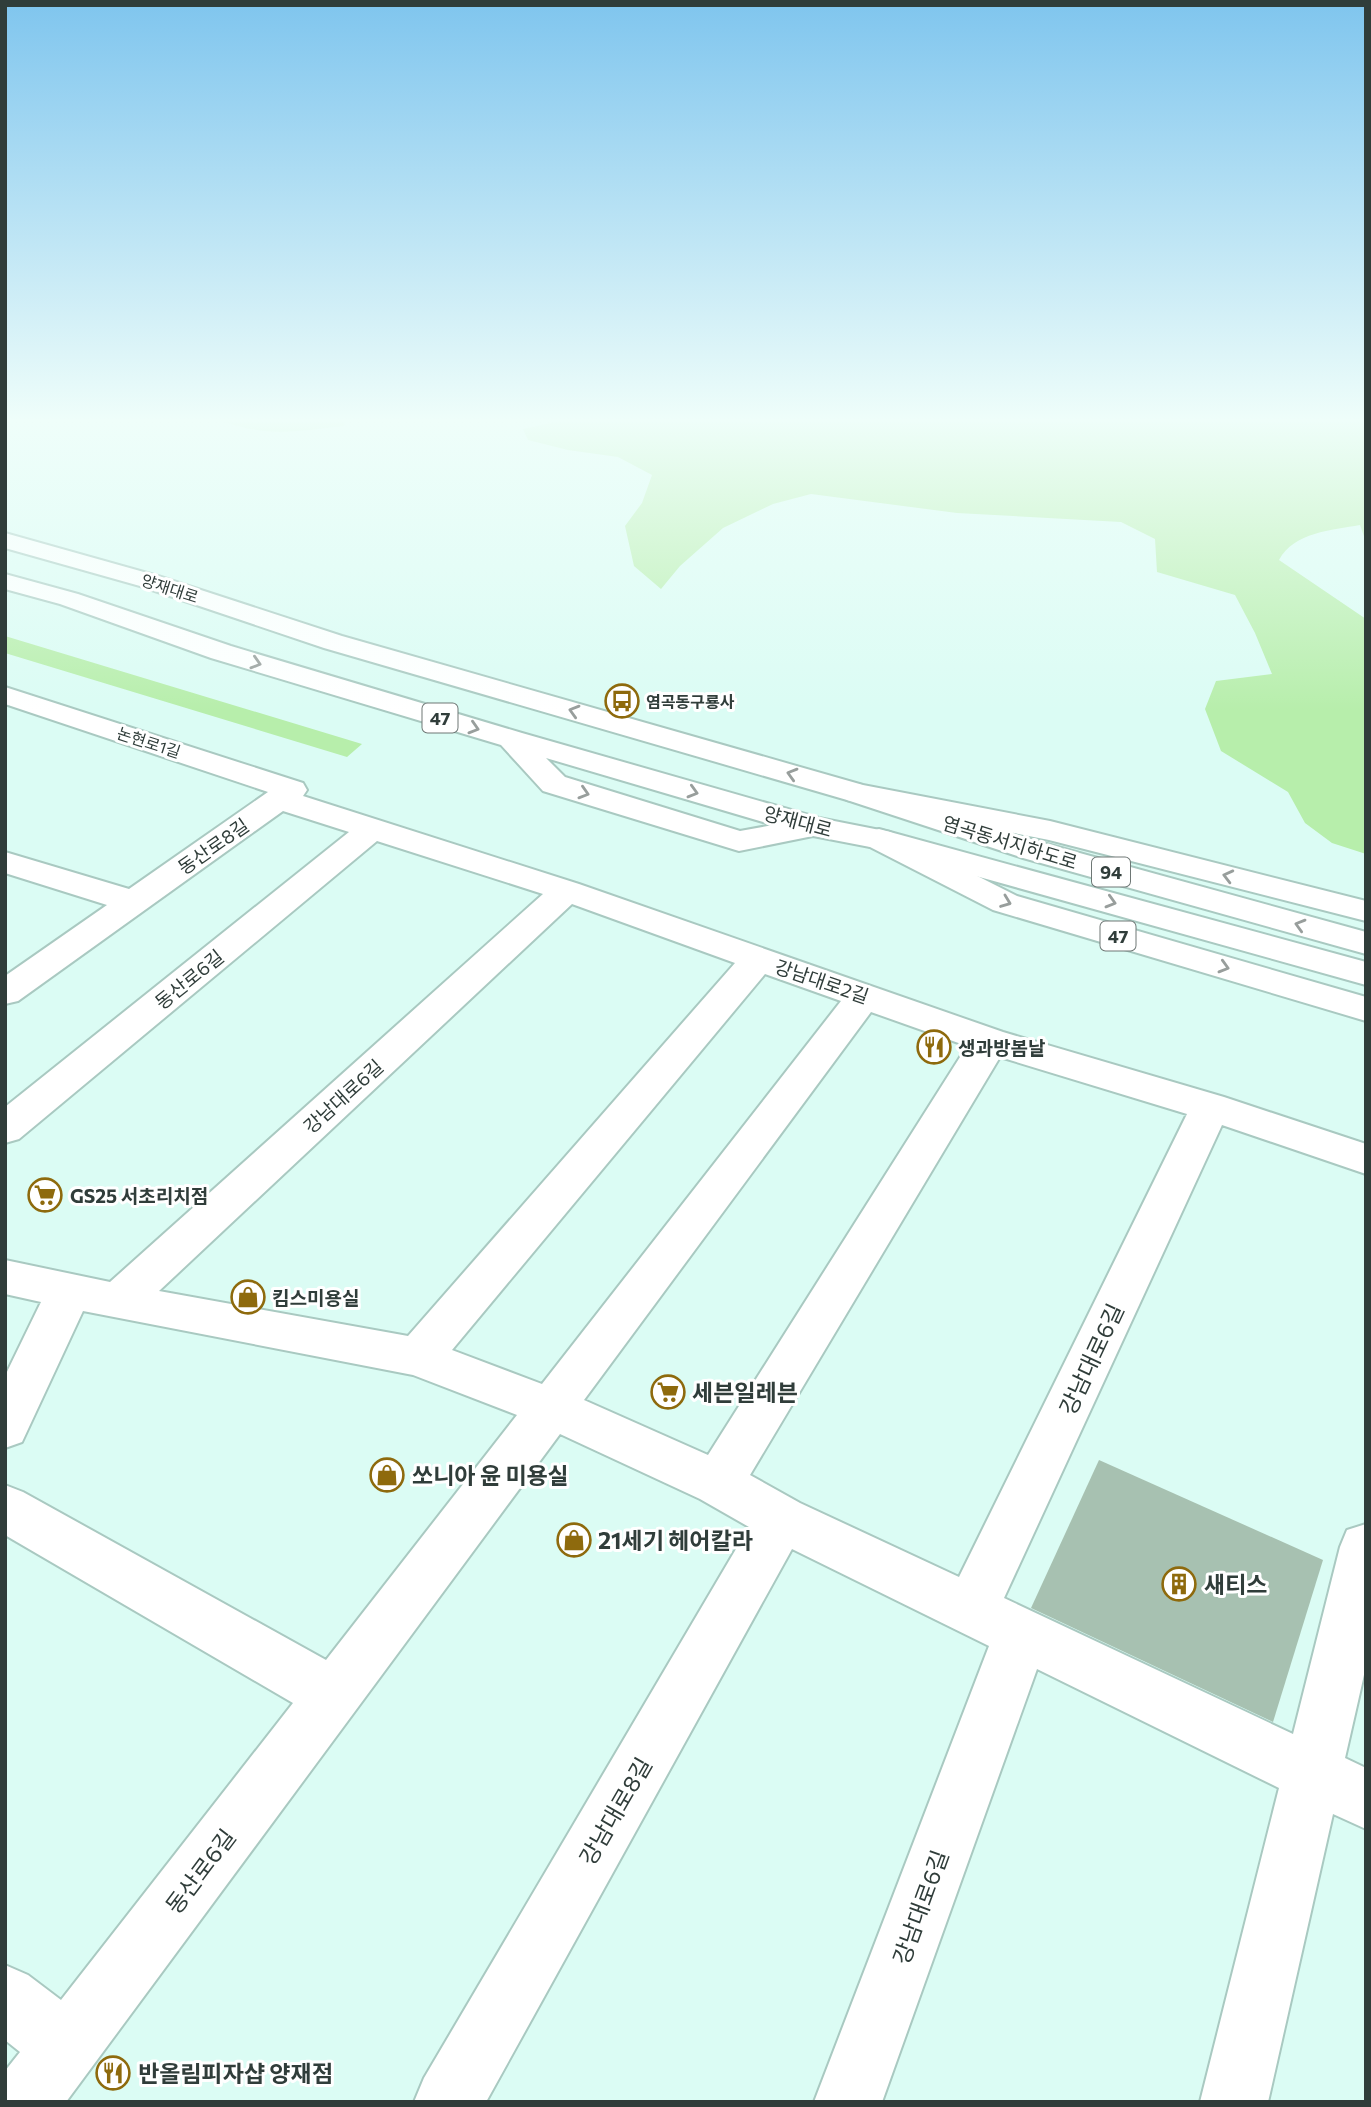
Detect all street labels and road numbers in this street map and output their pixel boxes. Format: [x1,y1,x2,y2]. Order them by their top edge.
street label: 양재대로 [139,570,201,606]
road number: 47 [422,704,458,732]
street label: 논현로1길 [115,723,183,761]
street label: 양재대로 [761,801,835,841]
street label: 염곡동서지하도로 [940,811,1080,873]
street label: 동산로8길 [173,813,253,879]
road number: 94 [1092,858,1130,886]
road number: 47 [1100,922,1136,951]
street label: 동산로6길 [150,944,228,1014]
street label: 강남대로2길 [772,954,872,1008]
street label: 강남대로6길 [299,1054,387,1138]
street label: 강남대로6길 [1053,1299,1129,1419]
street label: 강남대로8길 [573,1752,657,1870]
street label: 동산로6길 [159,1823,241,1919]
street label: 강남대로6길 [886,1846,954,1968]

